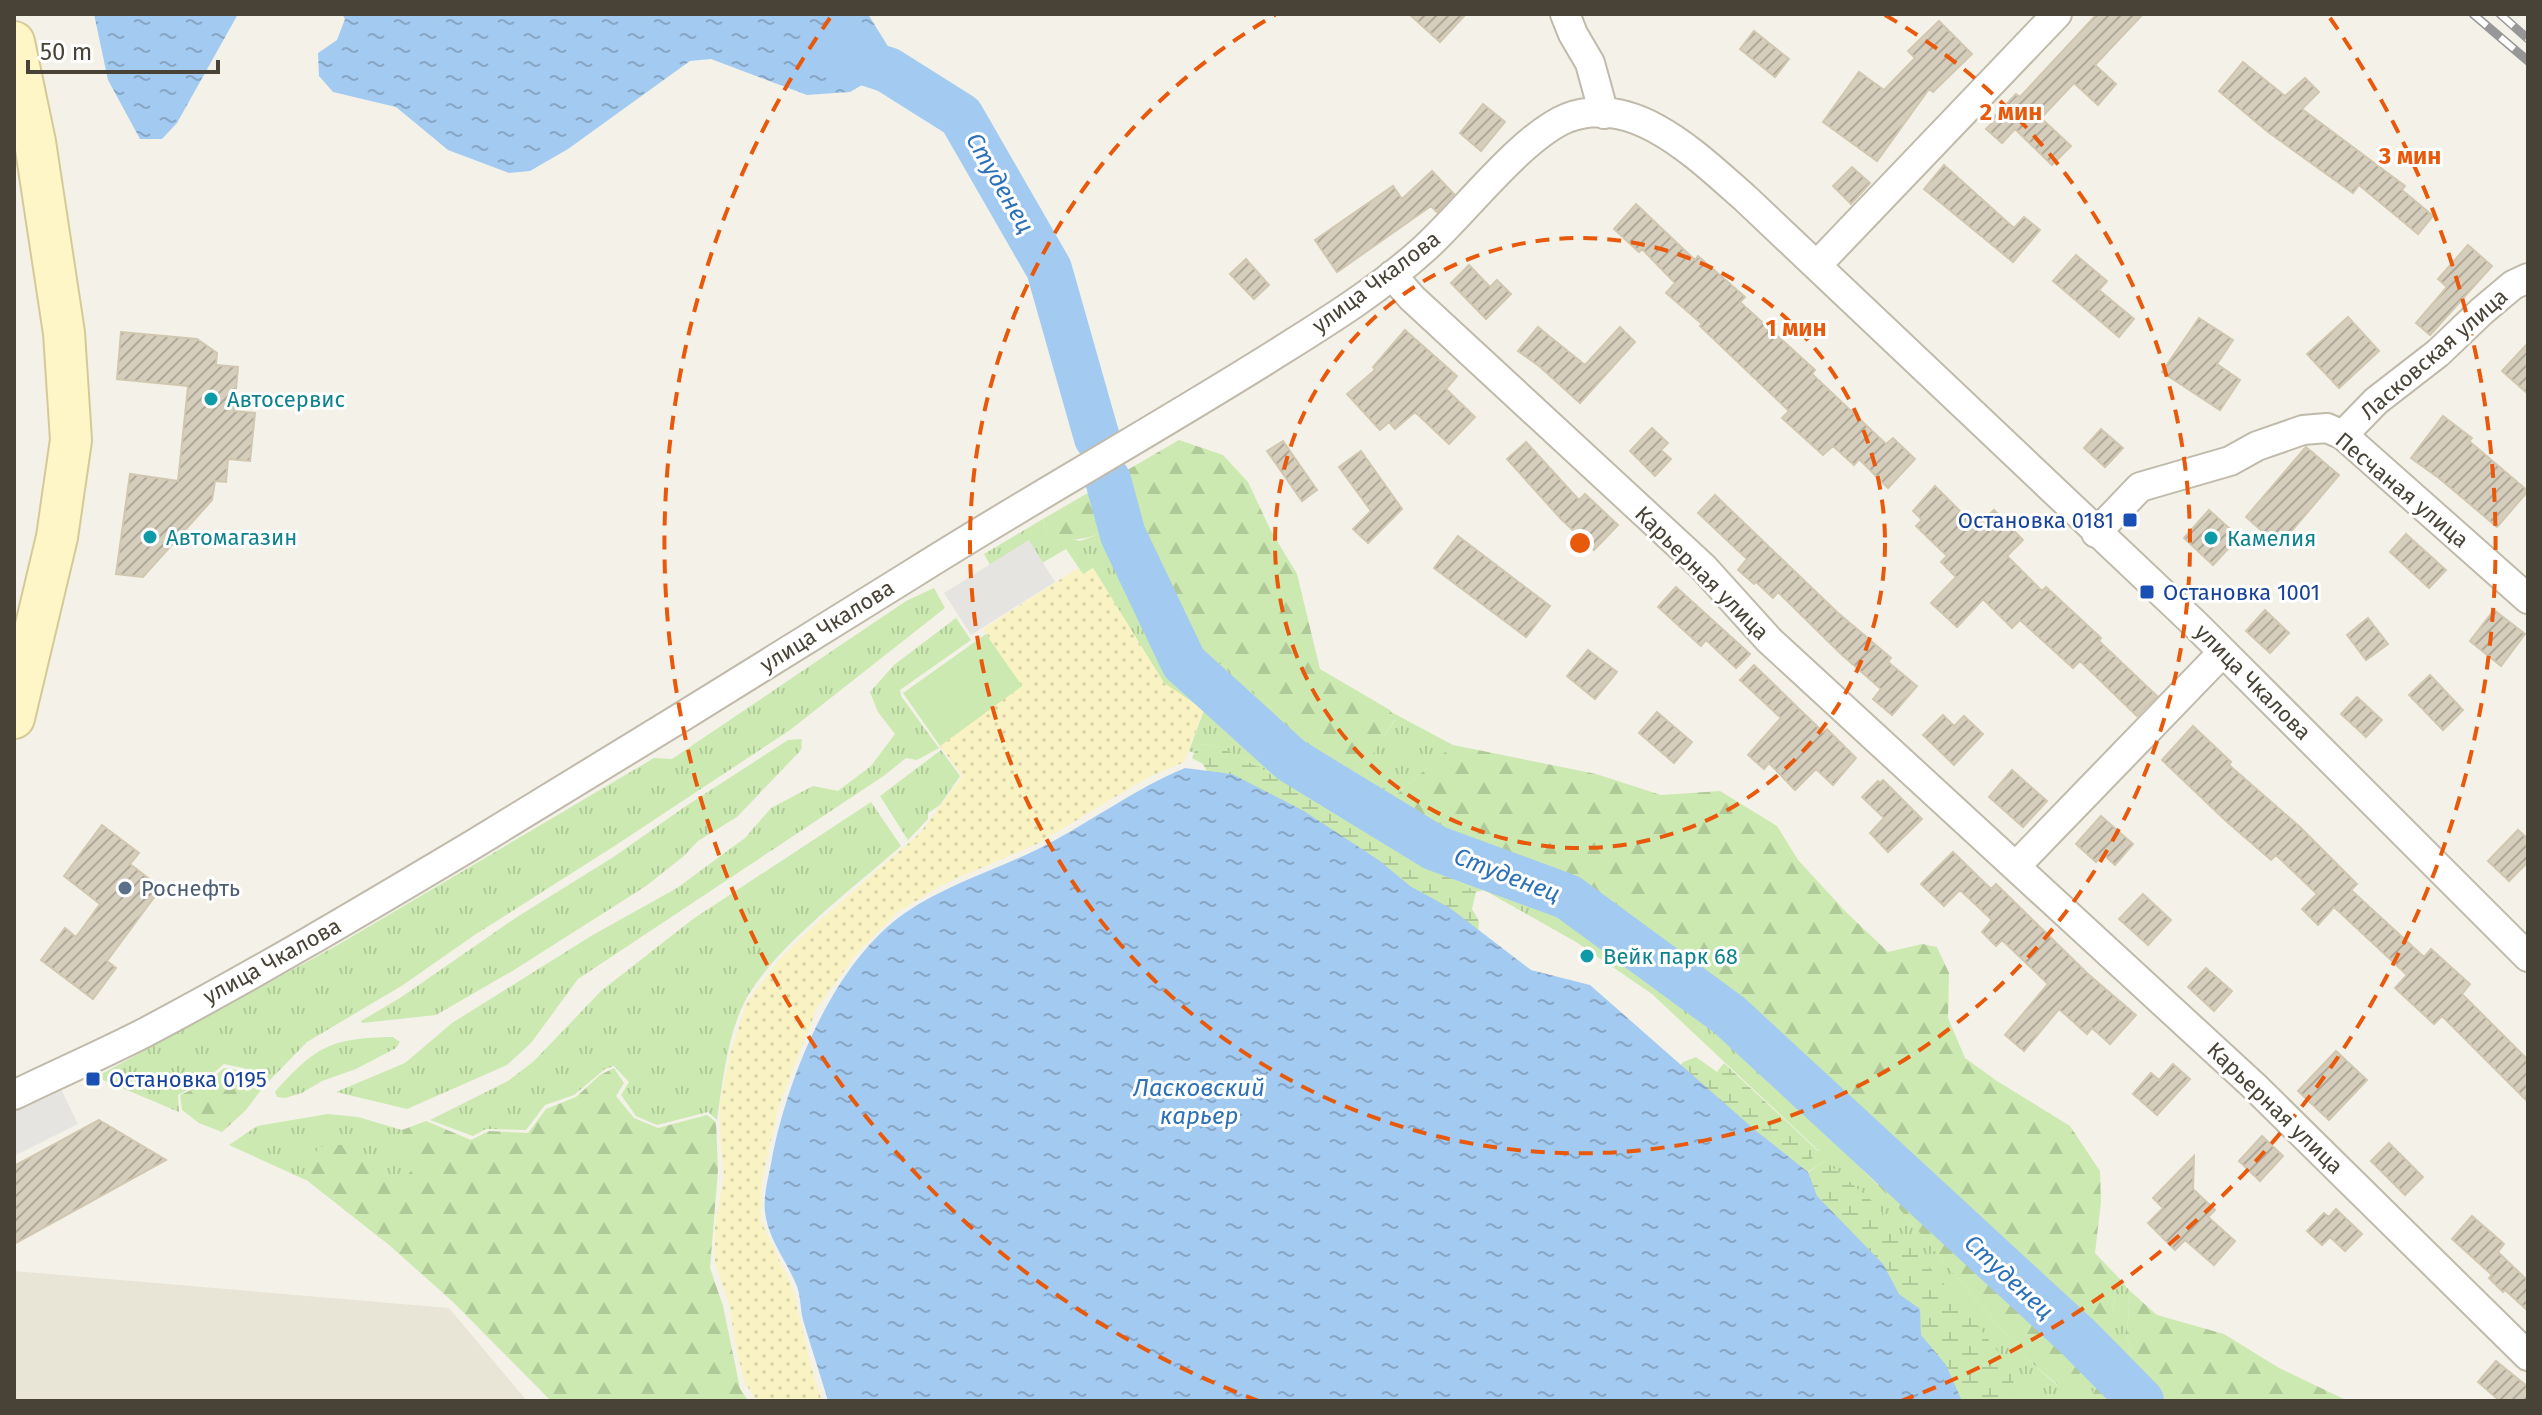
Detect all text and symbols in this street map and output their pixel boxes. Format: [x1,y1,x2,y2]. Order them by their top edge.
scale bar [28,24,218,74]
text: 50 m [40,38,92,66]
text: 2 мин [1980,98,2042,126]
water label: Студенец [960,128,1040,238]
text: 3 мин [2378,142,2441,170]
street label: улица Чкалова [1307,225,1445,339]
street label: Ласковская улица [2355,283,2513,425]
text: 1 мин [1765,314,1827,342]
place label: Автосервис [227,386,345,413]
marker: Автосервис [202,390,220,408]
street label: Песчаная улица [2330,426,2474,554]
street label: Карьерная улица [1629,500,1775,646]
place label: Остановка 0181 [1958,507,2114,534]
marker: Остановка 0181 [2121,511,2139,529]
place label: Автомагазин [166,524,297,551]
place label: Камелия [2227,525,2316,552]
marker: Автомагазин [141,528,159,546]
centre of rings [1566,529,1594,557]
marker: Камелия [2202,529,2220,547]
street label: улица Чкалова [755,574,899,678]
place label: Остановка 1001 [2163,579,2320,606]
marker: Остановка 1001 [2138,583,2156,601]
street label: улица Чкалова [2189,618,2317,746]
water label: Студенец [1450,842,1564,908]
place label: Роснефть [141,875,240,902]
marker: Роснефть [116,879,134,897]
street label: улица Чкалова [198,912,346,1010]
place label: Вейк парк 68 [1603,943,1738,970]
marker: Вейк парк 68 [1578,947,1596,965]
street label: Карьерная улица [2201,1036,2349,1180]
place label: Остановка 0195 [109,1066,267,1093]
marker: Остановка 0195 [84,1070,102,1088]
water label: Ласковский карьер [1132,1074,1265,1130]
water label: Студенец [1959,1229,2059,1325]

